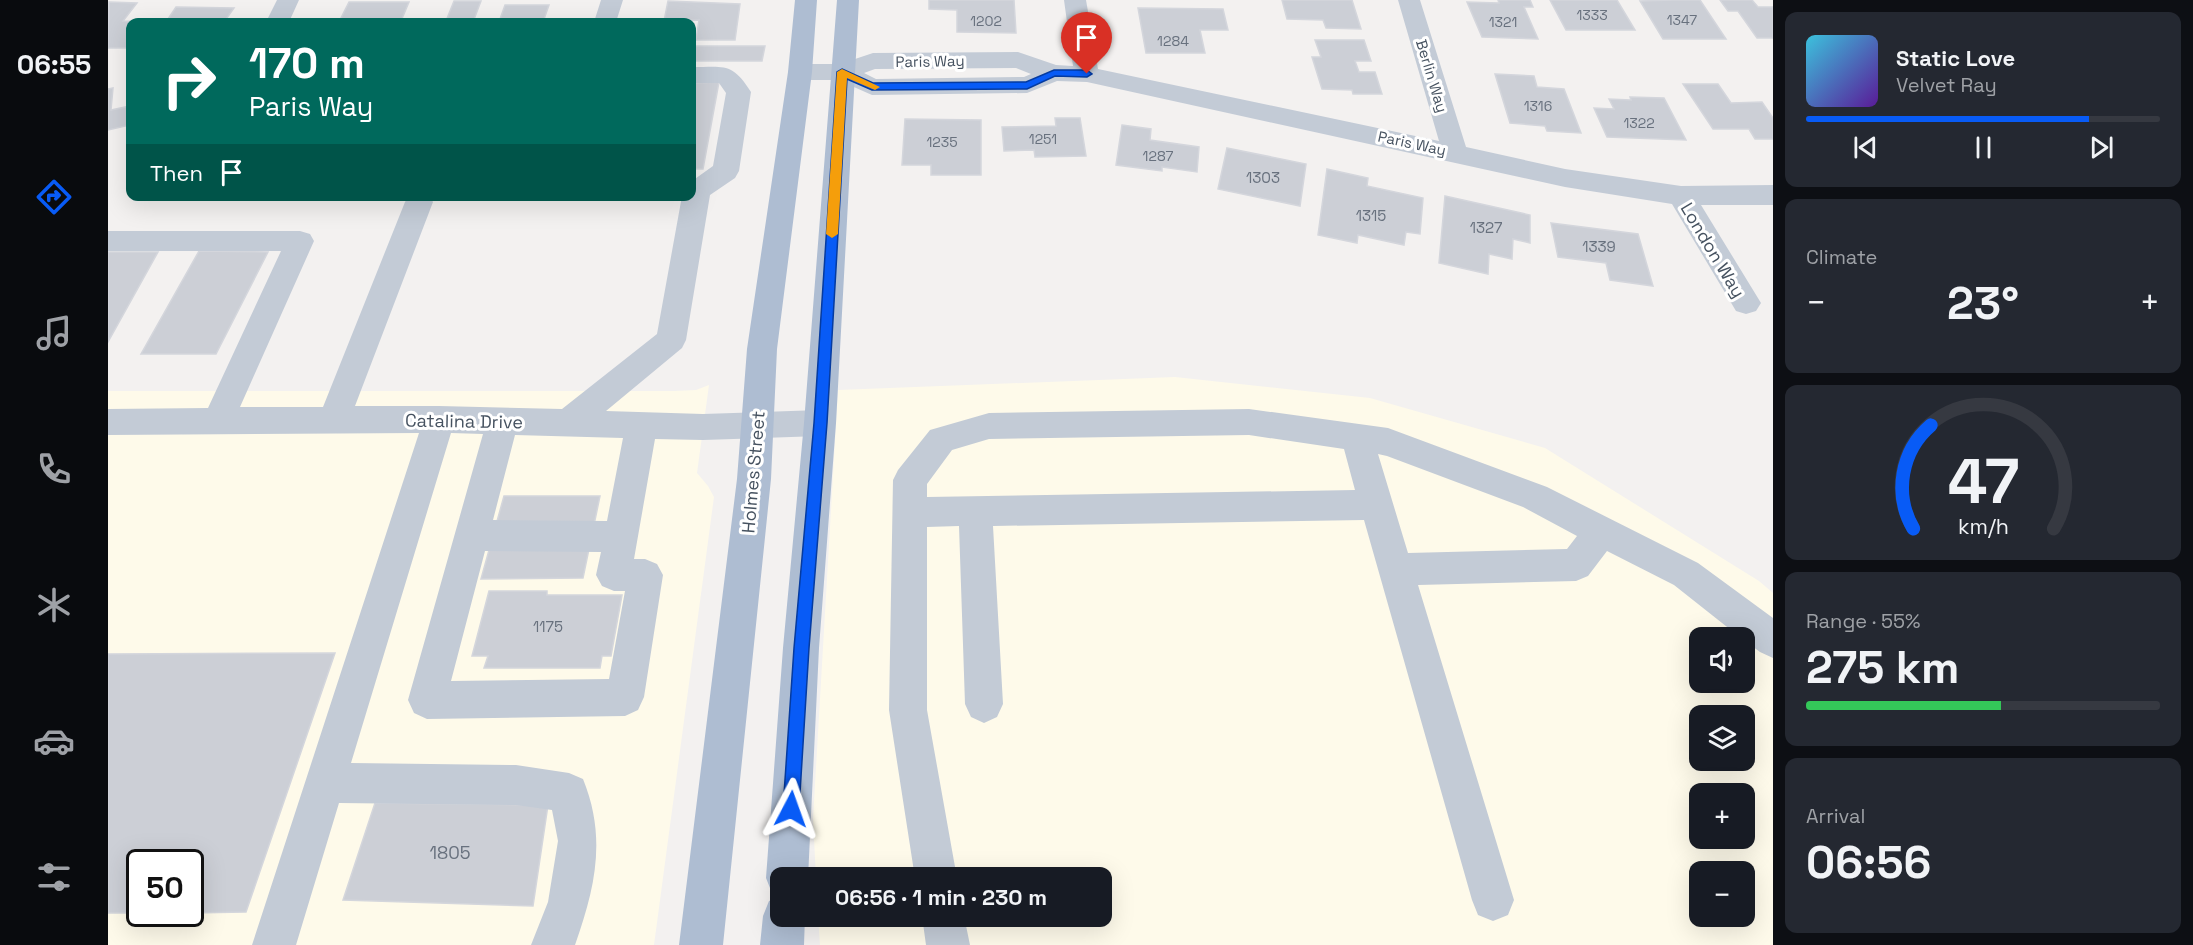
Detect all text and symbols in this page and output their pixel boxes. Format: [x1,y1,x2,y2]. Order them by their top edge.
house number: 1333 [1576,6,1608,24]
house number: 1347 [1667,11,1697,29]
house number: 1202 [970,12,1002,30]
pin [1061,12,1112,74]
house number: 1321 [1489,13,1517,31]
icon: arrive [1070,21,1103,54]
house number: 1284 [1157,32,1189,50]
text: 170 m [249,37,365,90]
street label: Berlin Way [1412,37,1452,115]
icon: right [150,42,228,120]
text: Static Love [1896,44,2015,72]
text: 06:55 [17,47,91,82]
street label: Paris Way [895,51,965,71]
text: Velvet Ray [1896,72,1997,98]
text: Paris Way [249,89,373,124]
house number: 1316 [1524,97,1552,115]
house number: 1322 [1623,114,1655,132]
street label: Paris Way [1376,127,1448,159]
house number: 1251 [1029,130,1057,148]
icon: previous [1849,131,1882,164]
icon: pause [1967,131,2000,164]
icon: next [2085,131,2118,164]
house number: 1235 [926,133,958,151]
house number: 1287 [1143,147,1173,165]
icon: arrive [215,156,248,189]
text: Then [150,159,203,187]
house number: 1303 [1246,168,1280,187]
icon: directions [33,176,75,218]
street label: London Way [1676,198,1750,302]
house number: 1315 [1356,206,1386,225]
house number: 1327 [1470,218,1502,237]
house number: 1339 [1582,237,1616,256]
text: Climate [1806,244,1877,270]
text: 23° [1947,275,2019,332]
text: − [1806,282,1826,324]
text: + [2140,282,2160,324]
icon: music [33,312,75,354]
street label: Catalina Drive [405,408,523,434]
street label: Holmes Street [736,410,770,534]
text: 47 [1947,443,2019,522]
icon: phone [33,448,75,490]
text: km/h [1957,514,2009,541]
icon: climate [33,584,75,626]
text: Range · 55% [1806,608,1920,634]
house number: 1175 [533,617,563,636]
map controls [1689,627,1755,927]
button: sound [1689,627,1755,693]
text: 275 km [1806,639,1959,696]
button: layers [1689,705,1755,771]
icon: car [33,720,75,762]
position arrow [759,777,823,841]
button: + [1689,783,1755,849]
text: Arrival [1806,803,1865,829]
text: 06:56 [1806,834,1931,891]
house number: 1805 [429,841,471,864]
speed limit sign: 50 [126,849,204,927]
icon: filters [33,856,75,898]
button: − [1689,861,1755,927]
text: 06:56 · 1 min · 230 m [835,883,1047,911]

